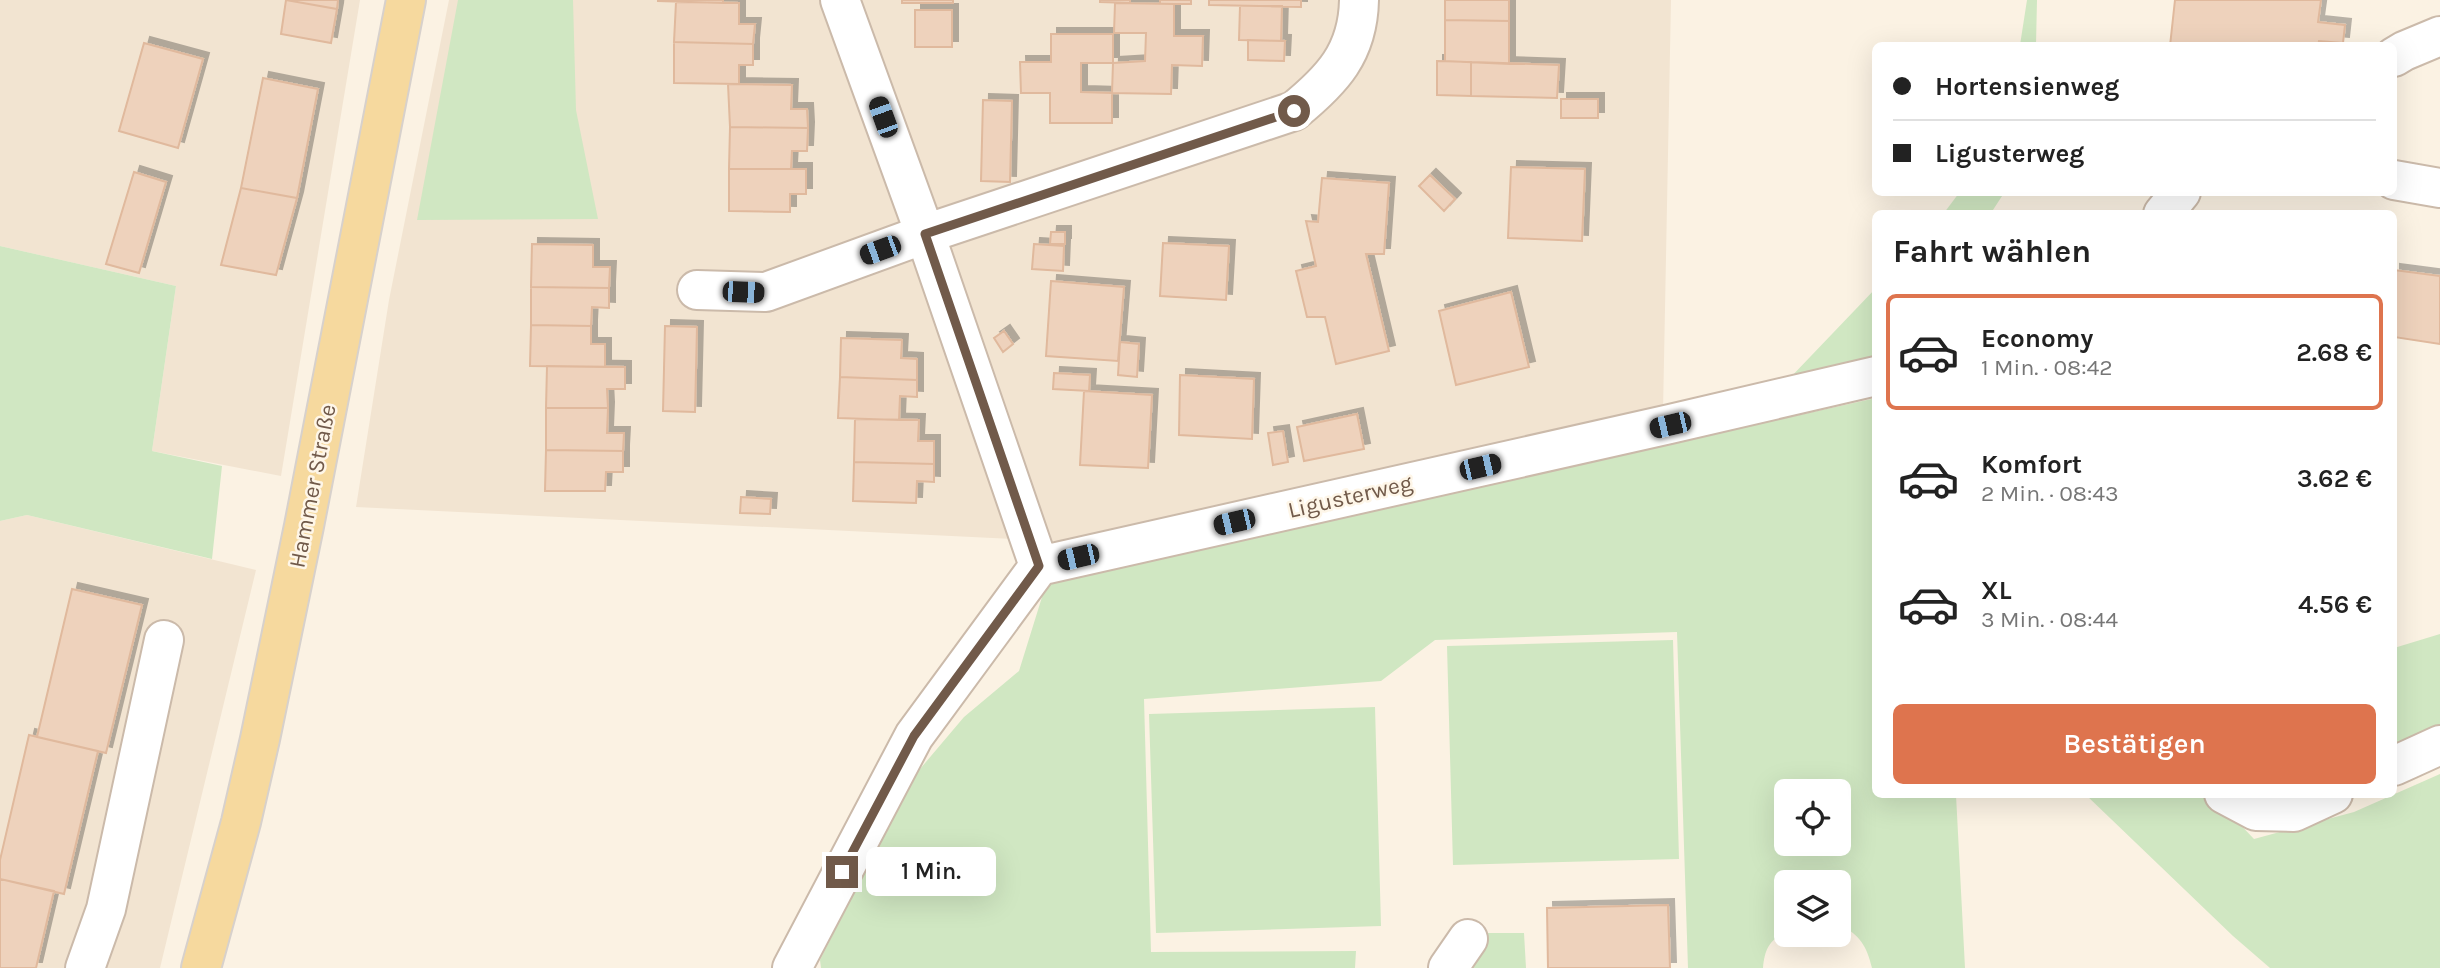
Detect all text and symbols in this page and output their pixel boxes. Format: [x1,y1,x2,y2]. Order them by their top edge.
text: Hortensienweg [1935,71,2119,102]
car [866,94,901,140]
route start [1278,95,1310,127]
text: Ligusterweg [1935,138,2084,169]
car [857,233,904,267]
text: Fahrt wählen [1893,233,2091,270]
car [722,281,765,303]
icon: car [1897,321,1960,384]
text: Economy [1981,323,2093,354]
text: 2.68 € [2296,337,2372,368]
text: 1 Min. · 08:42 [1981,354,2113,381]
street label: Hammer Straße [283,402,342,570]
car [1648,410,1693,440]
icon: car [1897,447,1960,510]
text: Komfort [1981,449,2082,480]
car [1458,452,1503,482]
text: 3.62 € [2297,463,2372,494]
street label: Ligusterweg [1285,469,1415,524]
text: 2 Min. · 08:43 [1981,480,2119,507]
car [1212,507,1257,537]
car [1056,542,1101,572]
icon: car [1897,573,1960,636]
text: XL [1981,575,2012,606]
text: 4.56 € [2298,589,2372,620]
text: 3 Min. · 08:44 [1981,606,2118,633]
button: Bestätigen [1893,704,2376,784]
map controls [1774,779,1851,947]
button: locate [1774,779,1851,856]
callout: 1 Min. [866,848,996,896]
route end [826,856,858,888]
text: 1 Min. [901,858,961,885]
button: layers [1774,870,1851,947]

